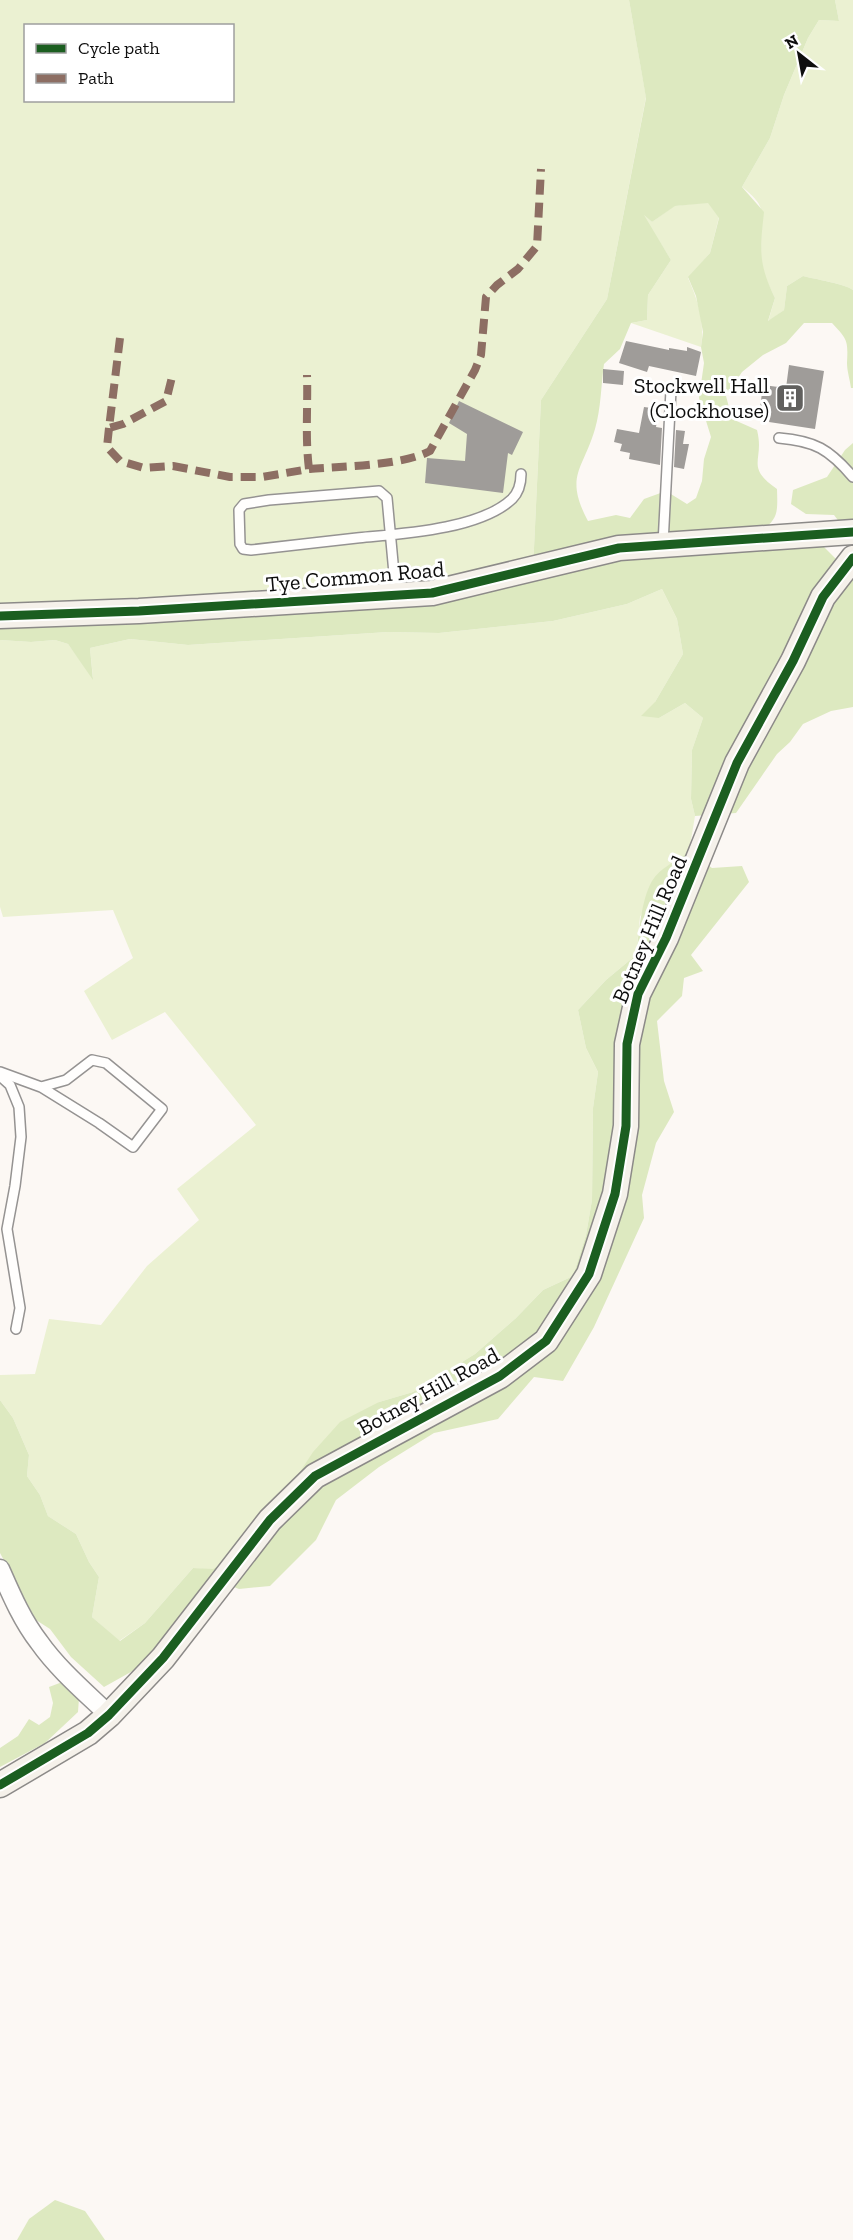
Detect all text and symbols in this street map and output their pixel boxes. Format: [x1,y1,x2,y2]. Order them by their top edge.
legend [24,24,234,102]
north arrow [769,24,829,84]
text: N [781,30,802,53]
text: Cycle path [78,37,160,59]
text: Path [78,67,114,89]
place label: Stockwell Hall (Clockhouse) [634,372,769,424]
building icon: Stockwell Hall (Clockhouse) [774,382,806,414]
street label: Tye Common Road [265,555,445,598]
street label: Botney Hill Road [606,851,693,1007]
street label: Botney Hill Road [353,1341,504,1441]

